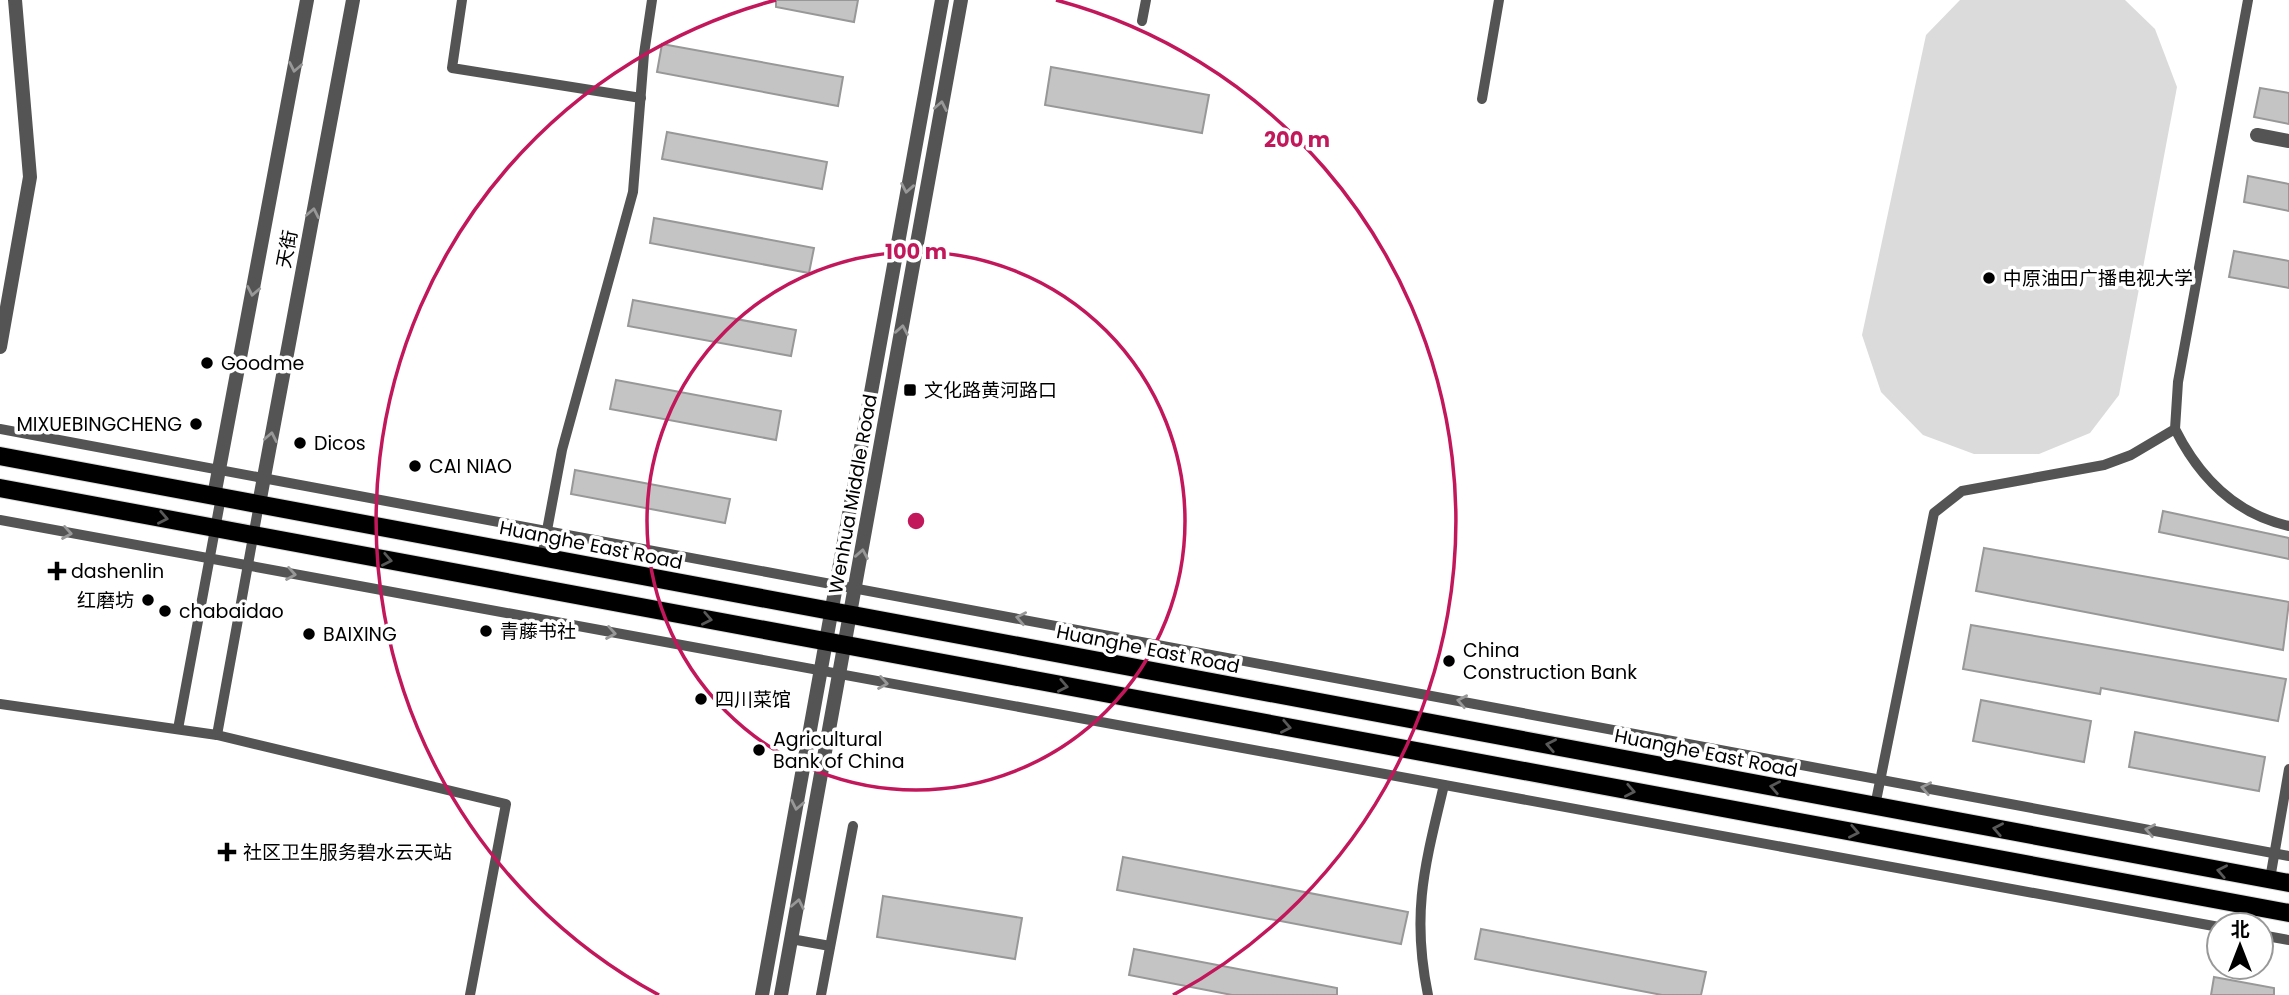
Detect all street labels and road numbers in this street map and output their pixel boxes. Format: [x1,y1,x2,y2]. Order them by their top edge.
street label: 天街 [270,228,304,270]
street label: Wenhua Middle Road [822,392,884,596]
street label: Huanghe East Road [497,514,685,576]
street label: Huanghe East Road [1054,618,1242,680]
street label: Huanghe East Road [1612,722,1800,784]

